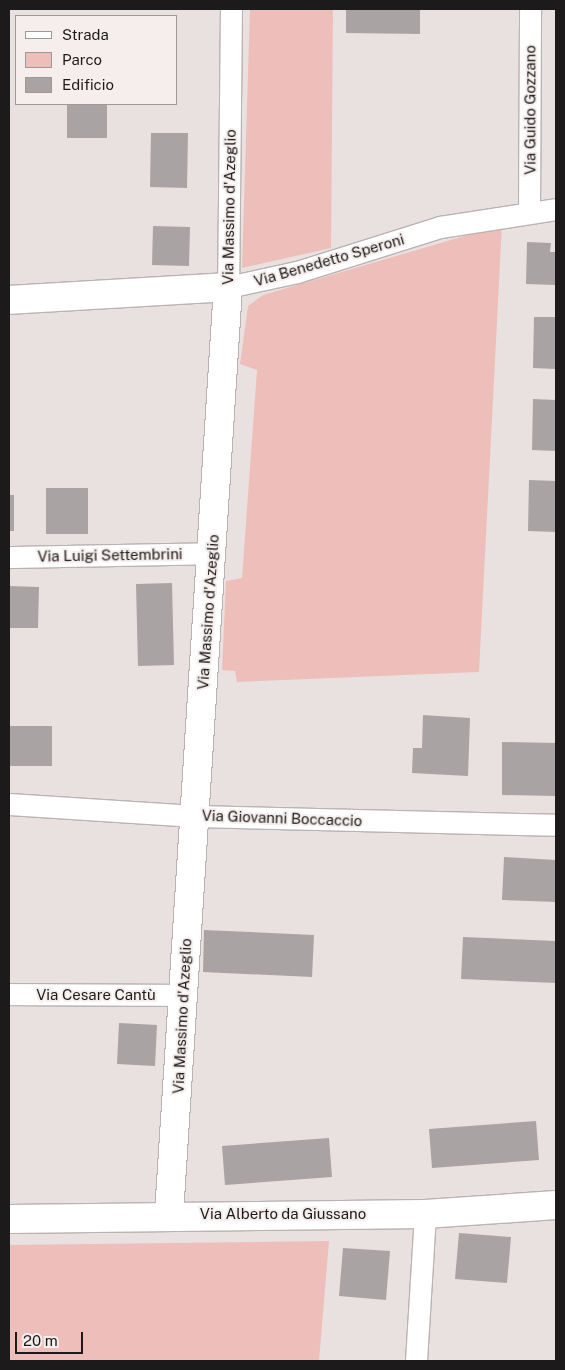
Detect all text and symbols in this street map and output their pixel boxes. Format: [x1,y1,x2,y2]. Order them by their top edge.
legend [15,15,178,105]
text: Strada [62,26,109,43]
street label: Via Guido Gozzano [521,45,539,175]
text: Parco [62,51,102,68]
text: Edificio [62,76,114,93]
street label: Via Massimo d'Azeglio [219,129,239,285]
street label: Via Benedetto Speroni [252,230,406,290]
street label: Via Massimo d'Azeglio [194,534,222,690]
street label: Via Luigi Settembrini [37,545,183,565]
street label: Via Giovanni Boccaccio [201,806,363,830]
street label: Via Massimo d'Azeglio [169,938,195,1094]
street label: Via Cesare Cantù [36,986,156,1004]
street label: Via Alberto da Giussano [200,1205,366,1223]
scale bar [18,1322,85,1354]
text: 20 m [23,1332,58,1349]

